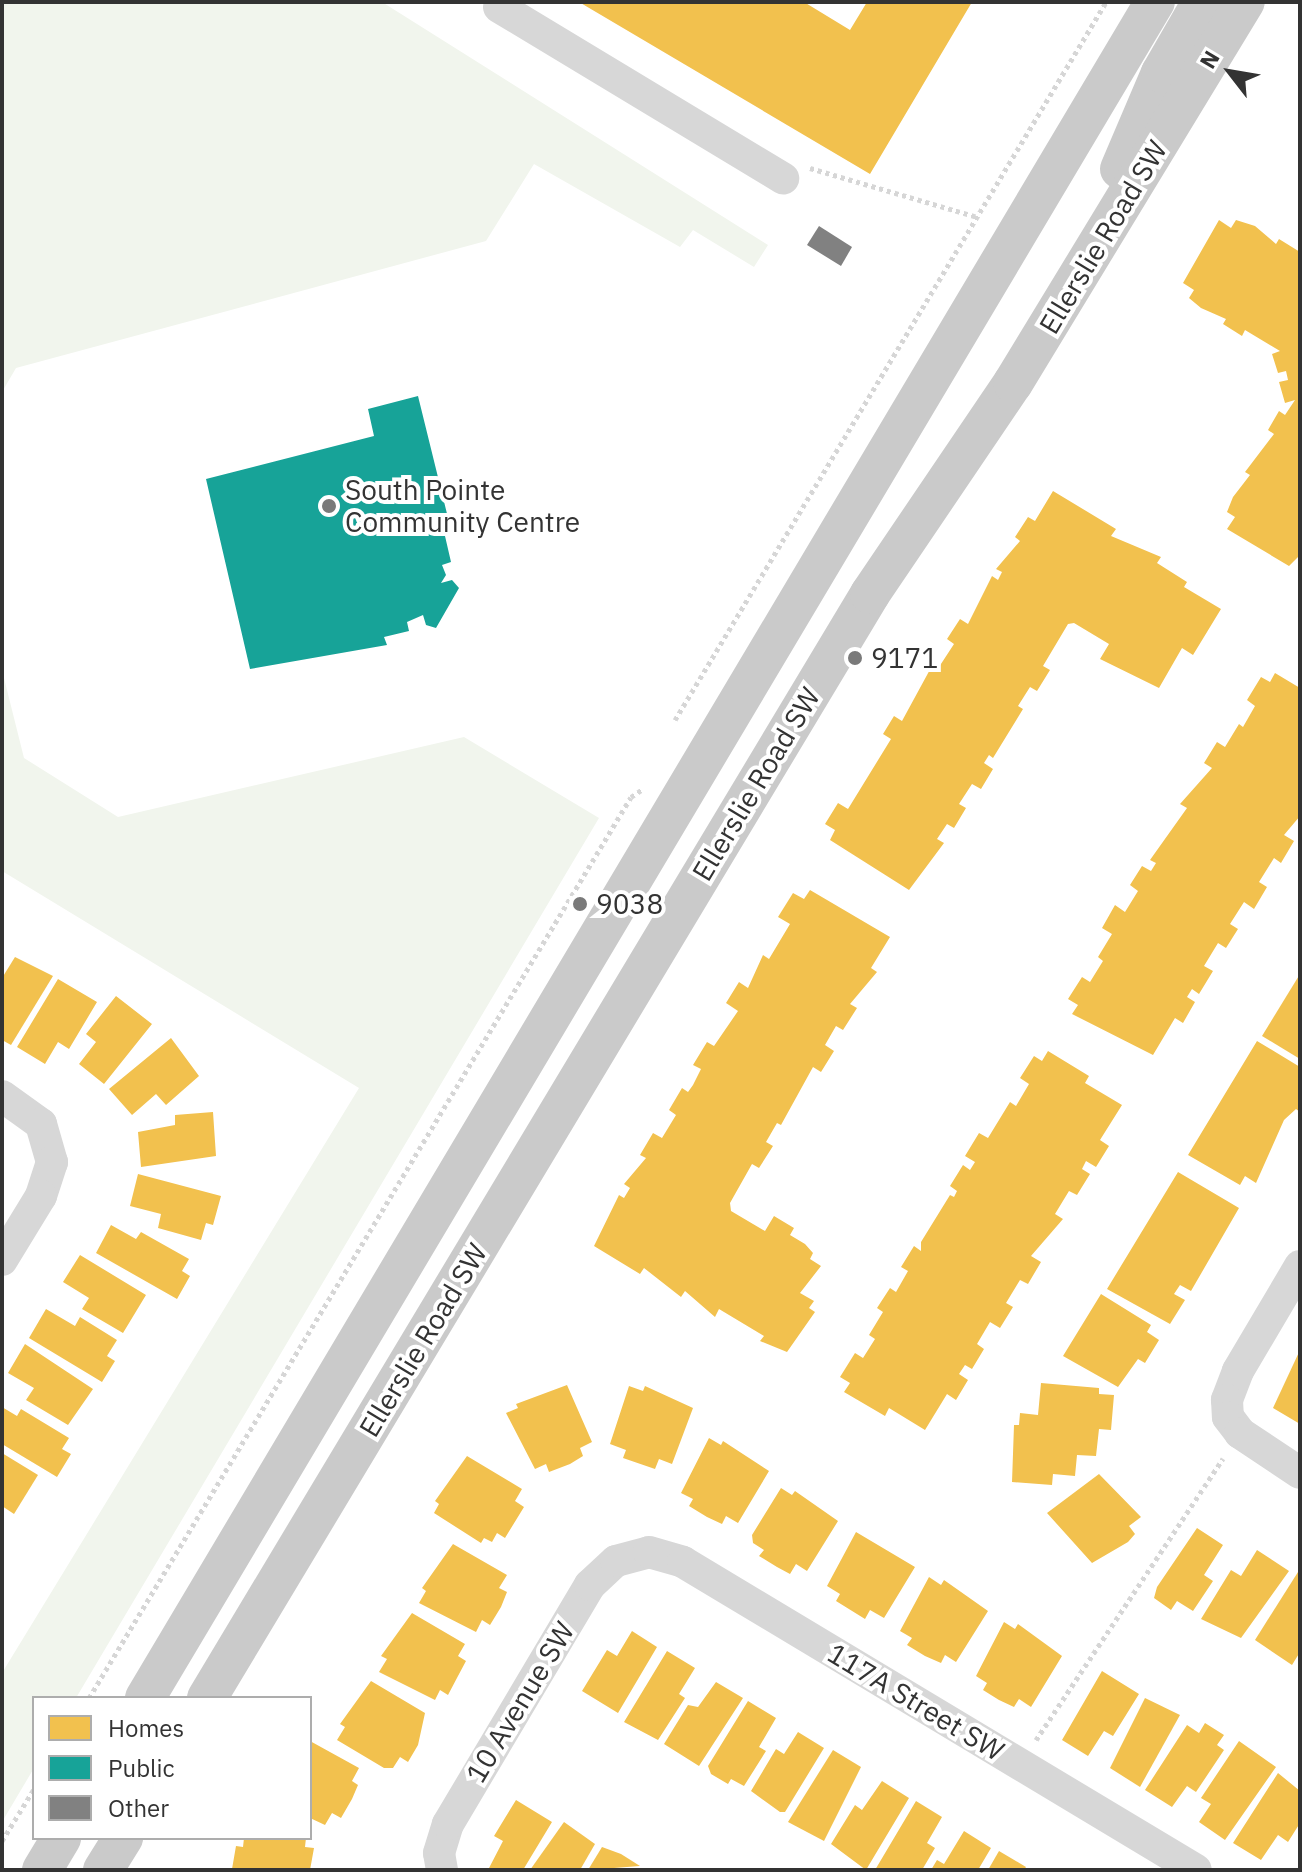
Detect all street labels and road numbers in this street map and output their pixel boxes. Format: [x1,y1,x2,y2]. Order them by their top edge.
street label: Ellerslie Road SW [1032,134,1174,340]
street label: Ellerslie Road SW [685,681,827,887]
street label: Ellerslie Road SW [352,1237,494,1443]
street label: 10 Avenue SW [459,1616,581,1788]
street label: 117A Street SW [822,1636,1010,1768]

